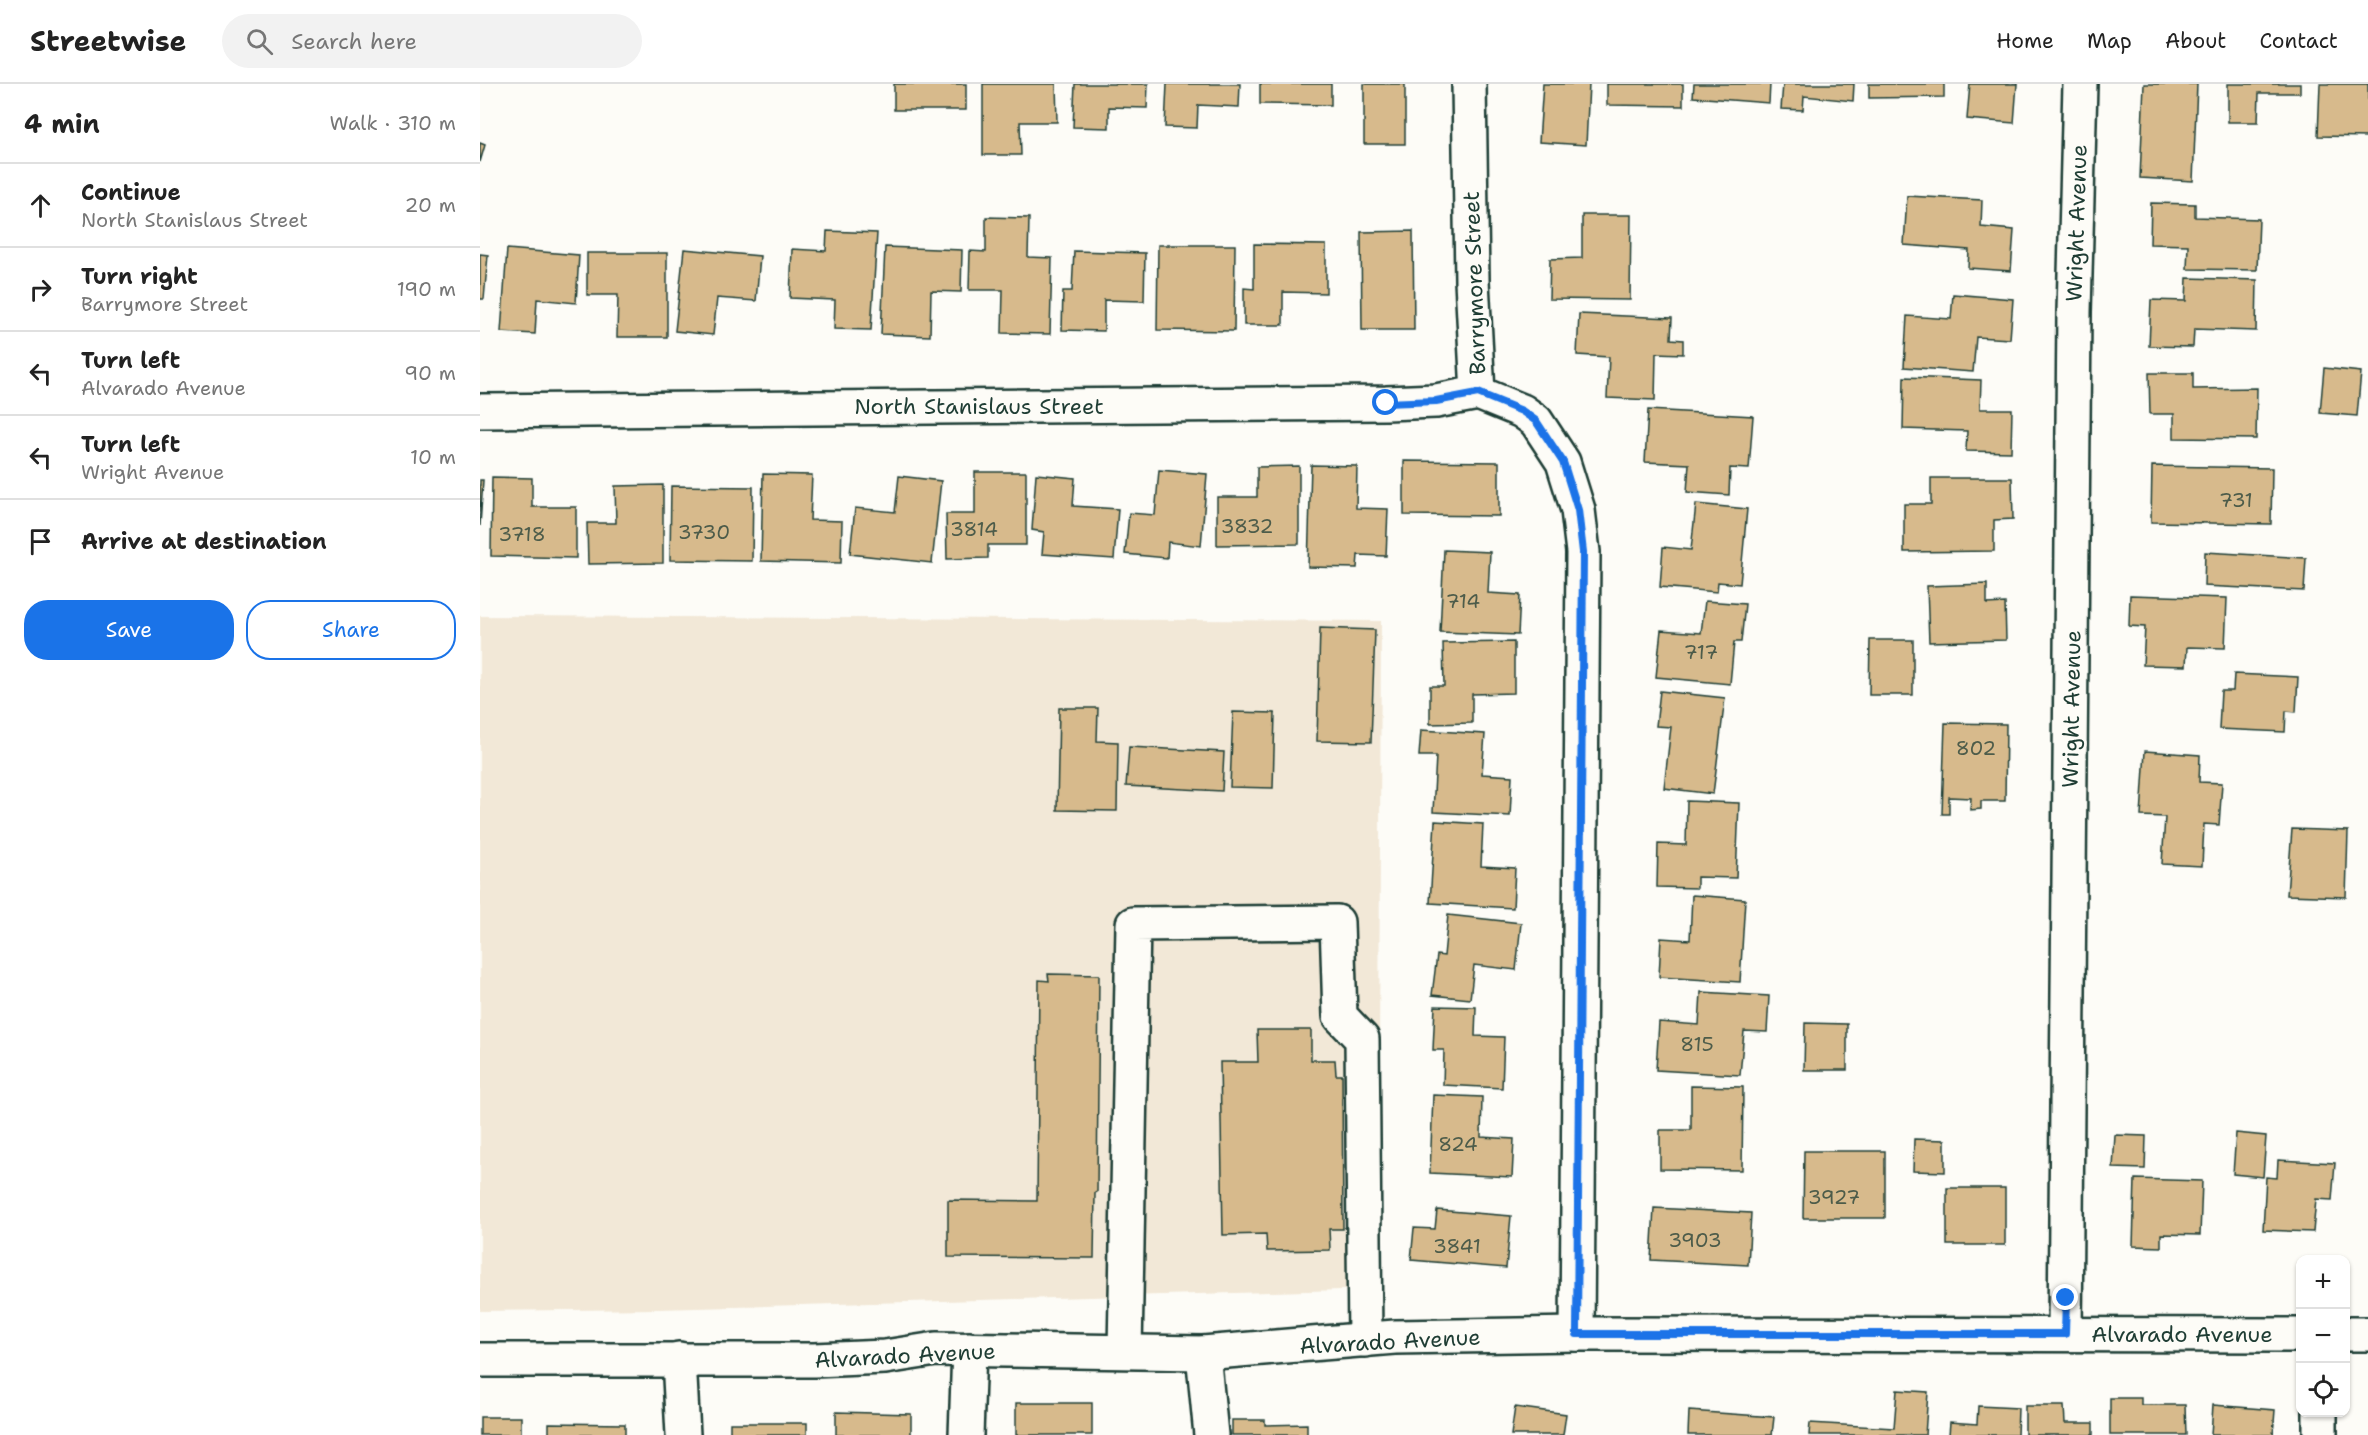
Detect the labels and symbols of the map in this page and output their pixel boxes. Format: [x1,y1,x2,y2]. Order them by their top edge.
street label: Wright Avenue [2059,144,2094,302]
street label: Barrymore Street [1457,191,1492,375]
route start [1372,389,1398,415]
street label: North Stanislaus Street [854,392,1104,421]
house number: 731 [2219,487,2253,513]
house number: 3832 [1220,513,1274,539]
house number: 3814 [950,516,998,542]
house number: 3730 [678,519,730,545]
house number: 3718 [498,521,546,547]
house number: 714 [1446,588,1480,614]
street label: Wright Avenue [2056,630,2087,788]
house number: 717 [1684,639,1718,665]
house number: 802 [1956,735,1996,761]
house number: 815 [1680,1031,1714,1057]
house number: 824 [1438,1131,1478,1157]
house number: 3927 [1808,1184,1860,1210]
house number: 3903 [1668,1227,1722,1253]
house number: 3841 [1433,1233,1481,1259]
route end [2052,1284,2078,1310]
street label: Alvarado Avenue [2091,1320,2273,1349]
street label: Alvarado Avenue [1299,1322,1481,1361]
street label: Alvarado Avenue [814,1336,996,1375]

